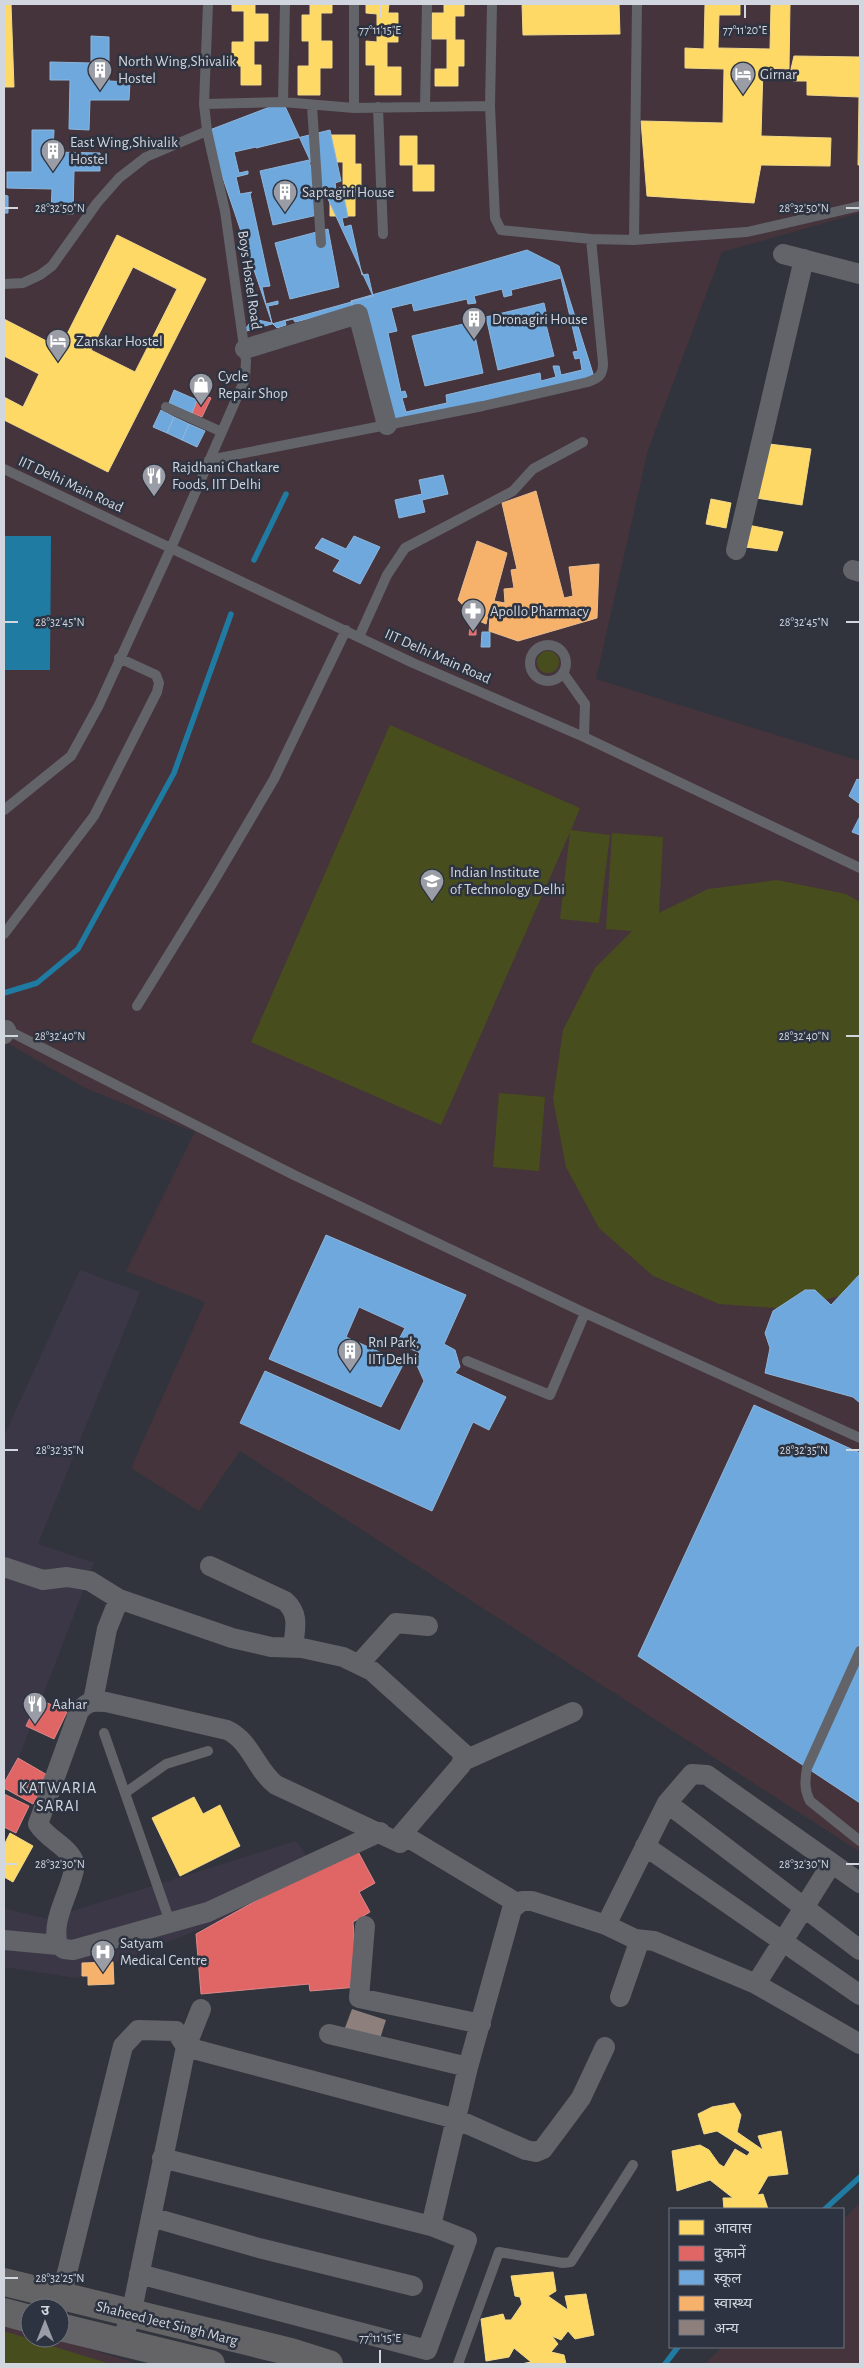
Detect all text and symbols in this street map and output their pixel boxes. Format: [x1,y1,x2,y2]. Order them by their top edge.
text: 77°11'15"E [359,24,401,36]
text: 77°11'20"E [723,24,768,36]
place label: North Wing,Shivalik Hostel [118,54,236,86]
building icon: North Wing,Shivalik Hostel [87,57,113,91]
hotel icon: Girnar [730,61,756,95]
place label: Girnar [760,67,797,82]
place label: East Wing,Shivalik Hostel [70,135,178,167]
building icon: East Wing,Shivalik Hostel [40,138,66,172]
building icon: Saptagiri House [272,179,298,213]
place label: Saptagiri House [302,185,394,200]
text: 28°32'50"N [35,202,85,214]
text: 28°32'50"N [779,202,829,214]
street label: Boys Hostel Road [235,230,264,331]
building icon: Dronagiri House [461,306,487,340]
place label: Dronagiri House [492,312,588,327]
hotel icon: Zanskar Hostel [45,328,71,362]
place label: Zanskar Hostel [76,334,163,349]
place label: Cycle Repair Shop [218,369,288,401]
shop icon: Cycle Repair Shop [188,372,214,406]
street label: IIT Delhi Main Road [16,454,126,515]
place label: Rajdhani Chatkare Foods, IIT Delhi [172,460,280,492]
restaurant icon: Rajdhani Chatkare Foods, IIT Delhi [141,463,167,497]
pharmacy icon: Apollo Pharmacy [460,598,486,632]
place label: Apollo Pharmacy [490,604,590,619]
text: 28°32'45"N [35,616,85,628]
text: 28°32'45"N [779,616,829,628]
street label: IIT Delhi Main Road [383,626,493,687]
place label: Indian Institute of Technology Delhi [450,865,565,897]
school or university icon: Indian Institute of Technology Delhi [419,868,445,902]
text: 28°32'40"N [35,1030,85,1042]
text: 28°32'40"N [779,1030,829,1042]
place label: RnI Park, IIT Delhi [368,1335,419,1367]
building icon: RnI Park, IIT Delhi [337,1338,363,1372]
text: 28°32'35"N [36,1444,84,1456]
text: 28°32'35"N [780,1444,828,1456]
restaurant icon: Aahar [22,1691,48,1725]
place label: Aahar [52,1697,87,1712]
district label: KATWARIA SARAI [19,1780,97,1814]
text: 28°32'30"N [35,1858,85,1870]
text: 28°32'30"N [779,1858,829,1870]
place label: Satyam Medical Centre [120,1936,207,1968]
hospital icon: Satyam Medical Centre [90,1939,116,1973]
legend [669,2208,844,2348]
text: आवास [714,2221,753,2236]
text: दुकानें [714,2244,746,2263]
text: स्कूल [714,2271,742,2288]
text: 28°32'25"N [35,2272,85,2284]
text: स्वास्थ्य [714,2296,752,2311]
north arrow [20,2298,70,2348]
street label: Shaheed Jeet Singh Marg [94,2299,240,2349]
text: उ [41,2304,50,2318]
text: अन्य [714,2321,739,2336]
text: 77°11'15"E [359,2332,401,2344]

